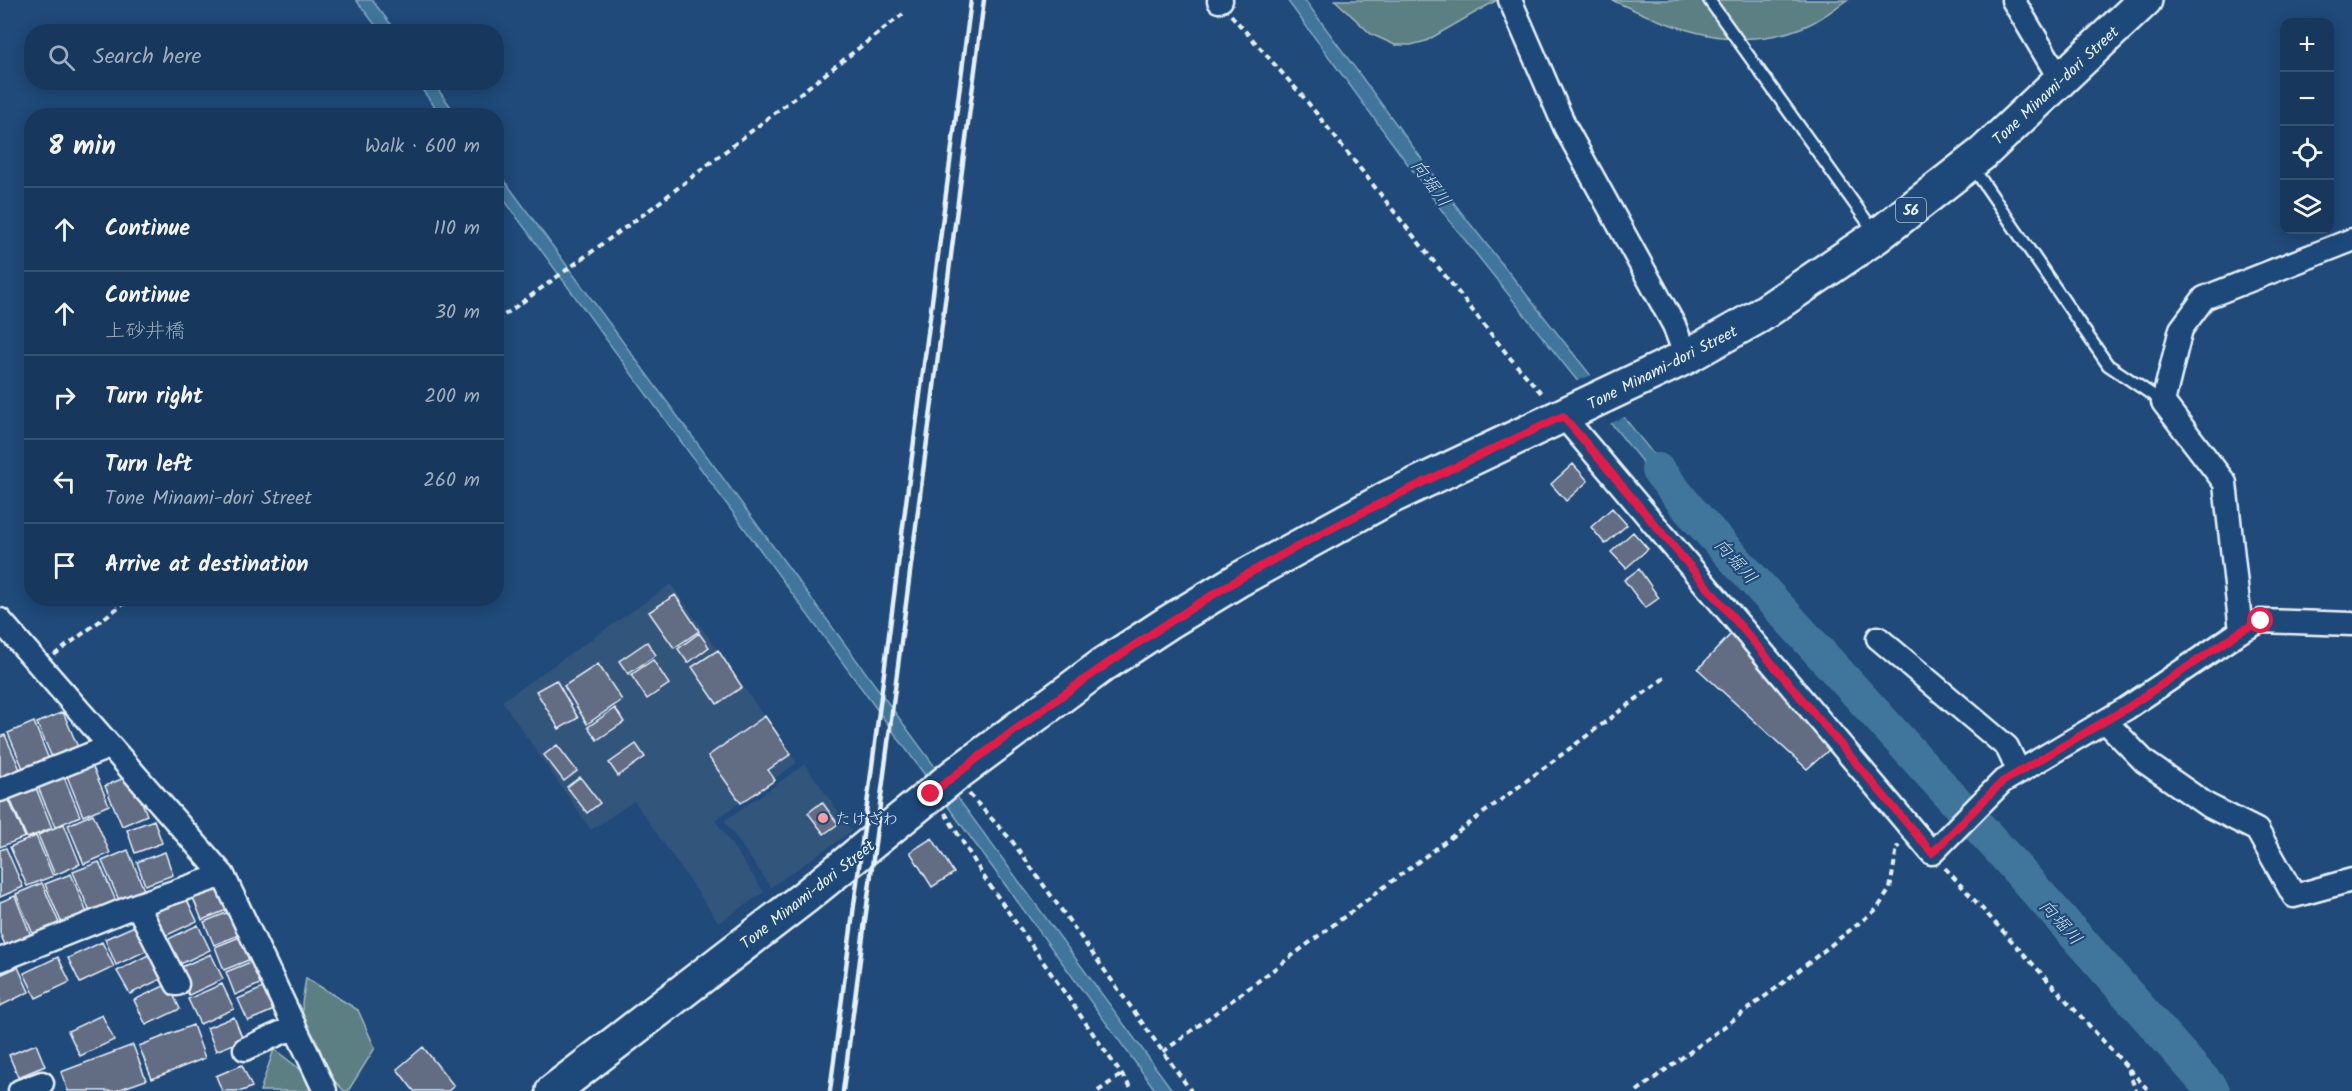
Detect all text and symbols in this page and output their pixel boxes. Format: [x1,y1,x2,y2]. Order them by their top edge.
map controls [2280,18,2334,234]
button: + [2280,18,2334,72]
street label: Tone Minami-dori Street [1987,20,2126,152]
search box [24,24,504,90]
text: Search here [93,40,201,75]
icon: search [45,41,78,74]
button: − [2280,72,2334,126]
text: 8 min [48,126,116,168]
button: locate [2280,126,2334,180]
text: Walk · 600 m [365,131,480,163]
water label: 向堀川 [1402,154,1457,214]
button: layers [2280,180,2334,234]
road number: 56 [1896,198,1926,222]
text: Continue [105,212,190,247]
icon: ahead [48,213,81,246]
text: 110 m [434,213,480,245]
text: Continue [105,279,190,314]
icon: ahead [48,297,81,330]
text: 30 m [435,297,480,329]
text: 上砂井橋 [105,316,185,348]
street label: Tone Minami-dori Street [1583,319,1743,417]
text: Turn right [105,380,203,415]
icon: right [48,381,81,414]
text: 200 m [424,381,480,413]
text: Turn left [105,448,192,483]
icon: left [48,465,81,498]
text: 260 m [423,465,480,497]
text: Tone Minami-dori Street [105,483,312,515]
water label: 向堀川 [1706,532,1764,592]
text: Arrive at destination [105,548,308,583]
icon: arrive [48,549,81,582]
route start [2247,607,2273,633]
route end [917,780,943,806]
place label: たけざわ [835,807,898,832]
marker: たけざわ [816,811,830,825]
street label: Tone Minami-dori Street [735,834,882,956]
water label: 向堀川 [2031,893,2089,953]

